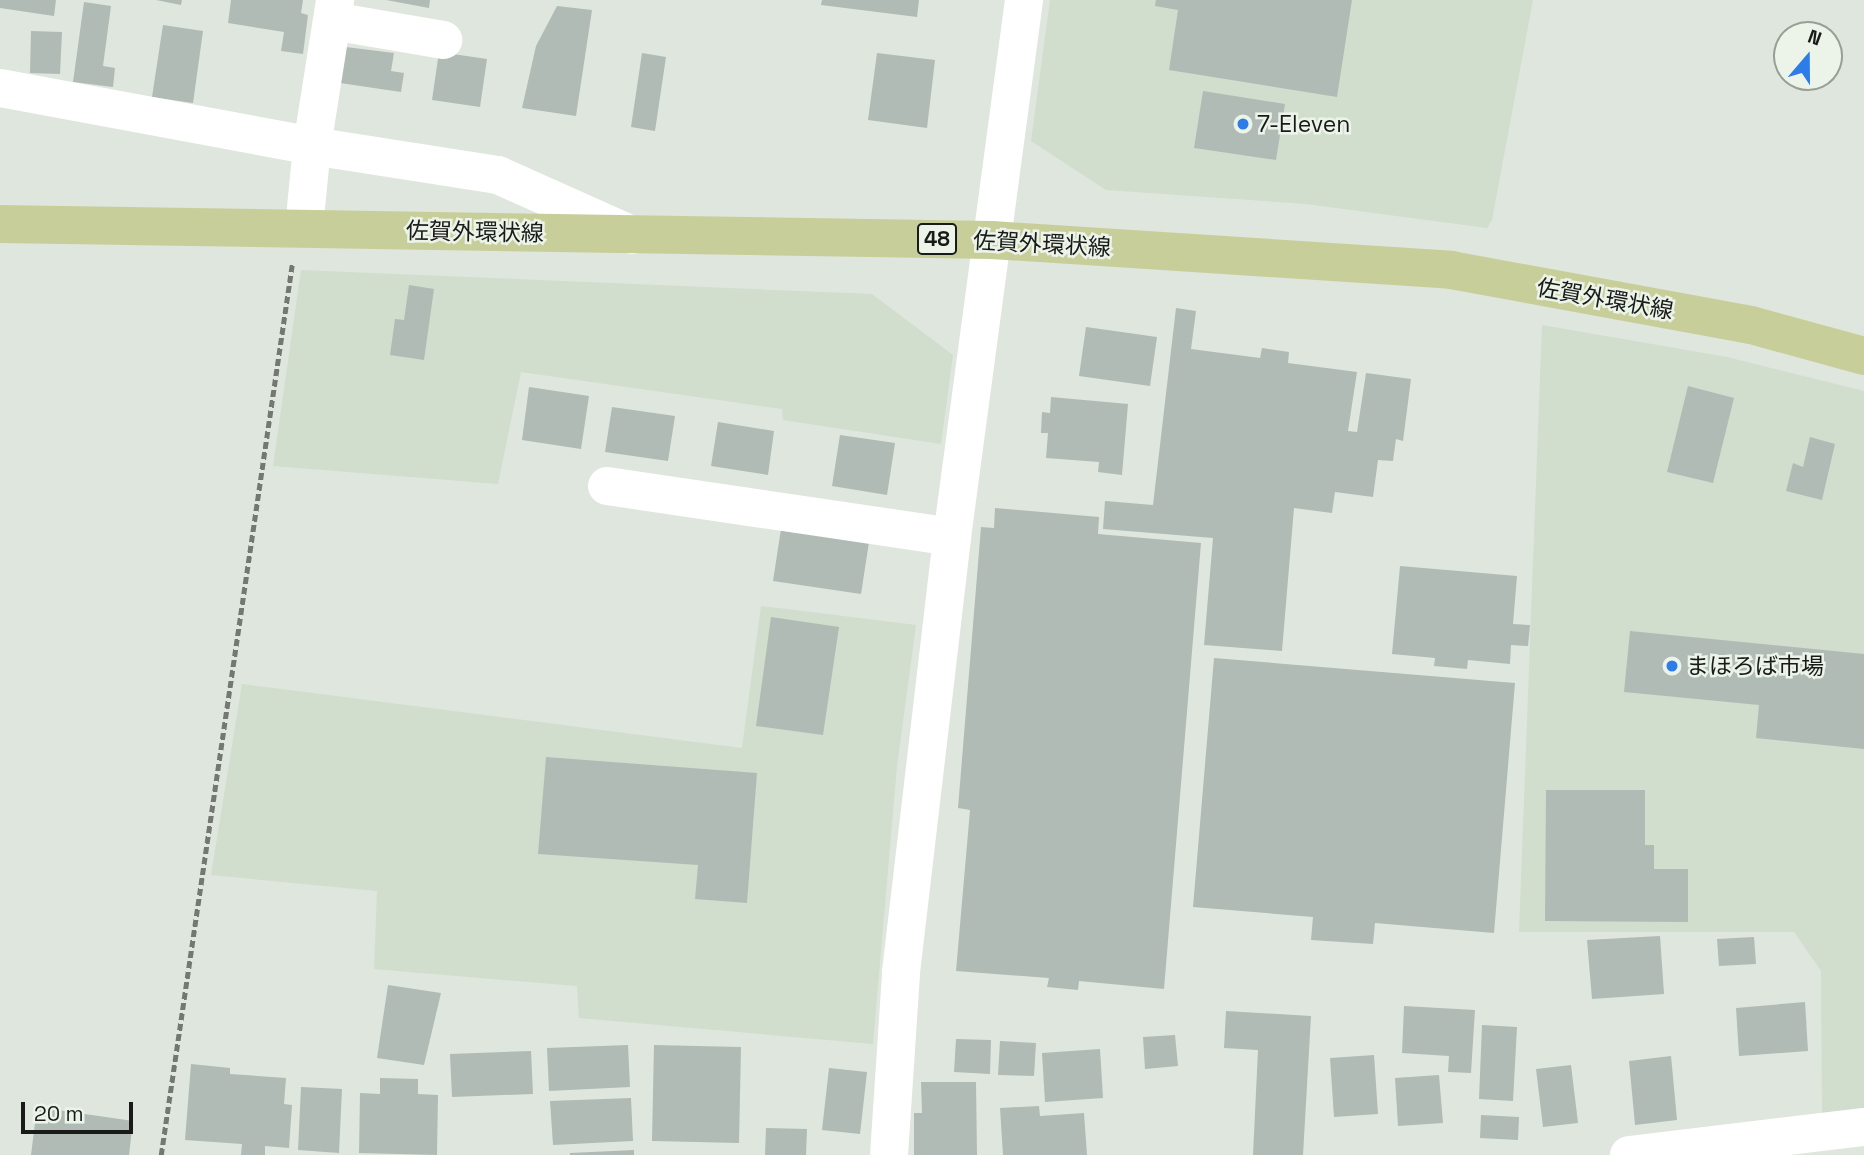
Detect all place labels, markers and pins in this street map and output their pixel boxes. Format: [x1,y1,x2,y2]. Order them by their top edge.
place label: 7-Eleven [1257,110,1350,138]
marker: 7-Eleven [1235,116,1251,132]
place label: まほろば市場 [1686,652,1824,680]
marker: まほろば市場 [1664,658,1680,674]

